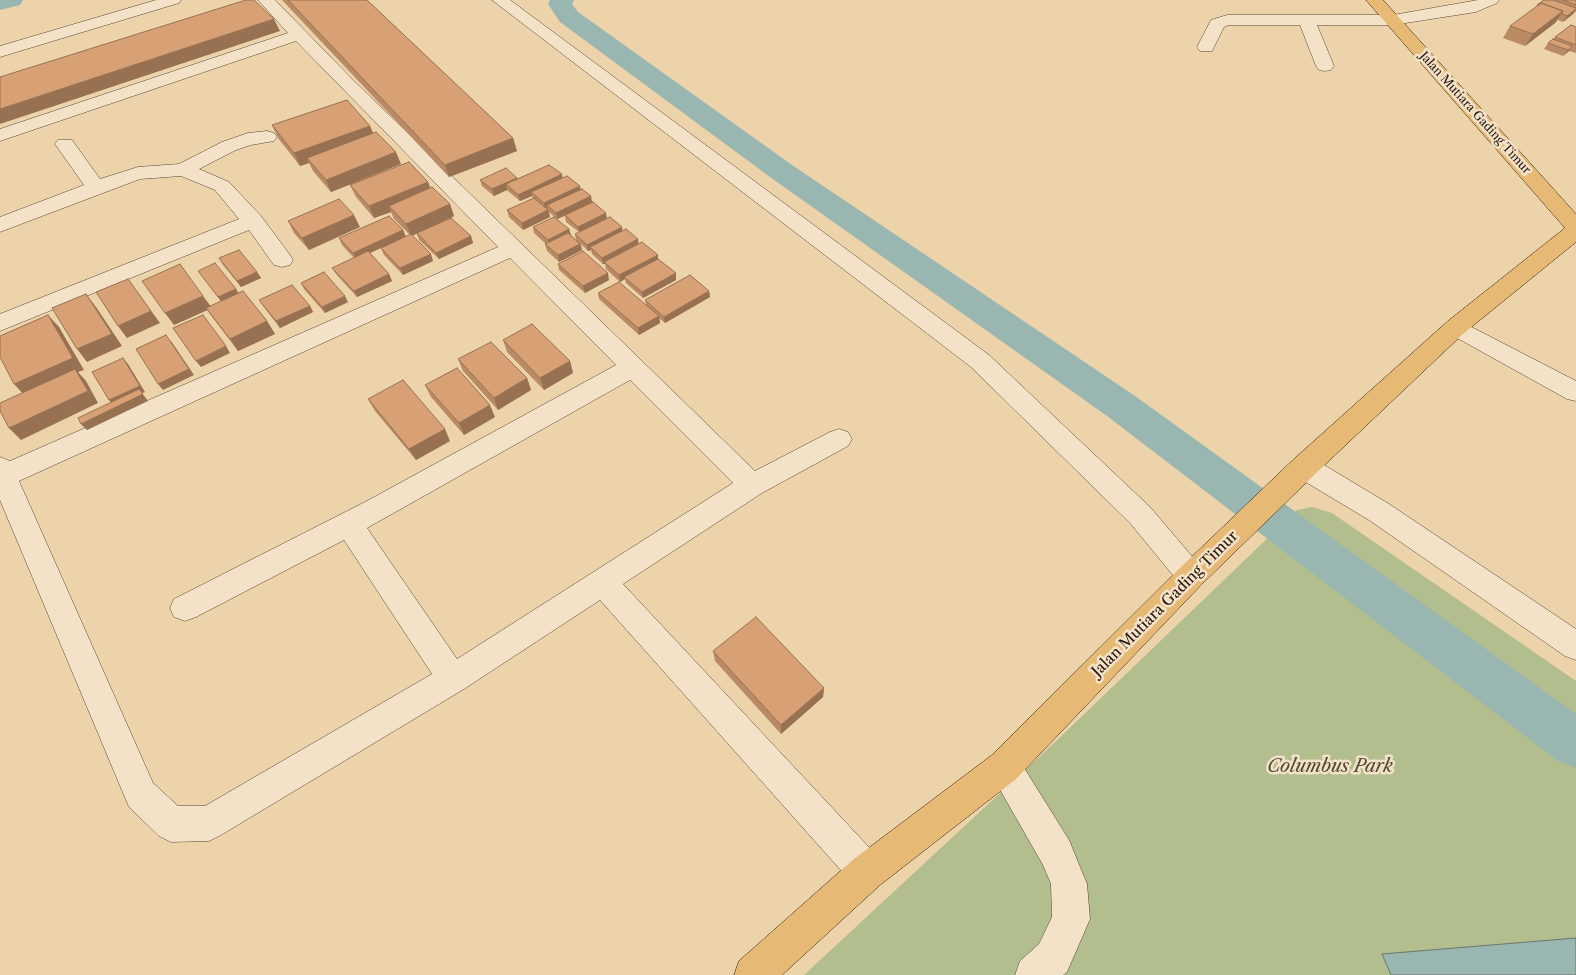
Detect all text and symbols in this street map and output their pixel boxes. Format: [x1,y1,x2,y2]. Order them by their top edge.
street label: Jalan Mutiara Gading Timur [1416,49,1534,177]
street label: Jalan Mutiara Gading Timur [1088,527,1242,681]
park label: Columbus Park [1267,756,1393,778]

